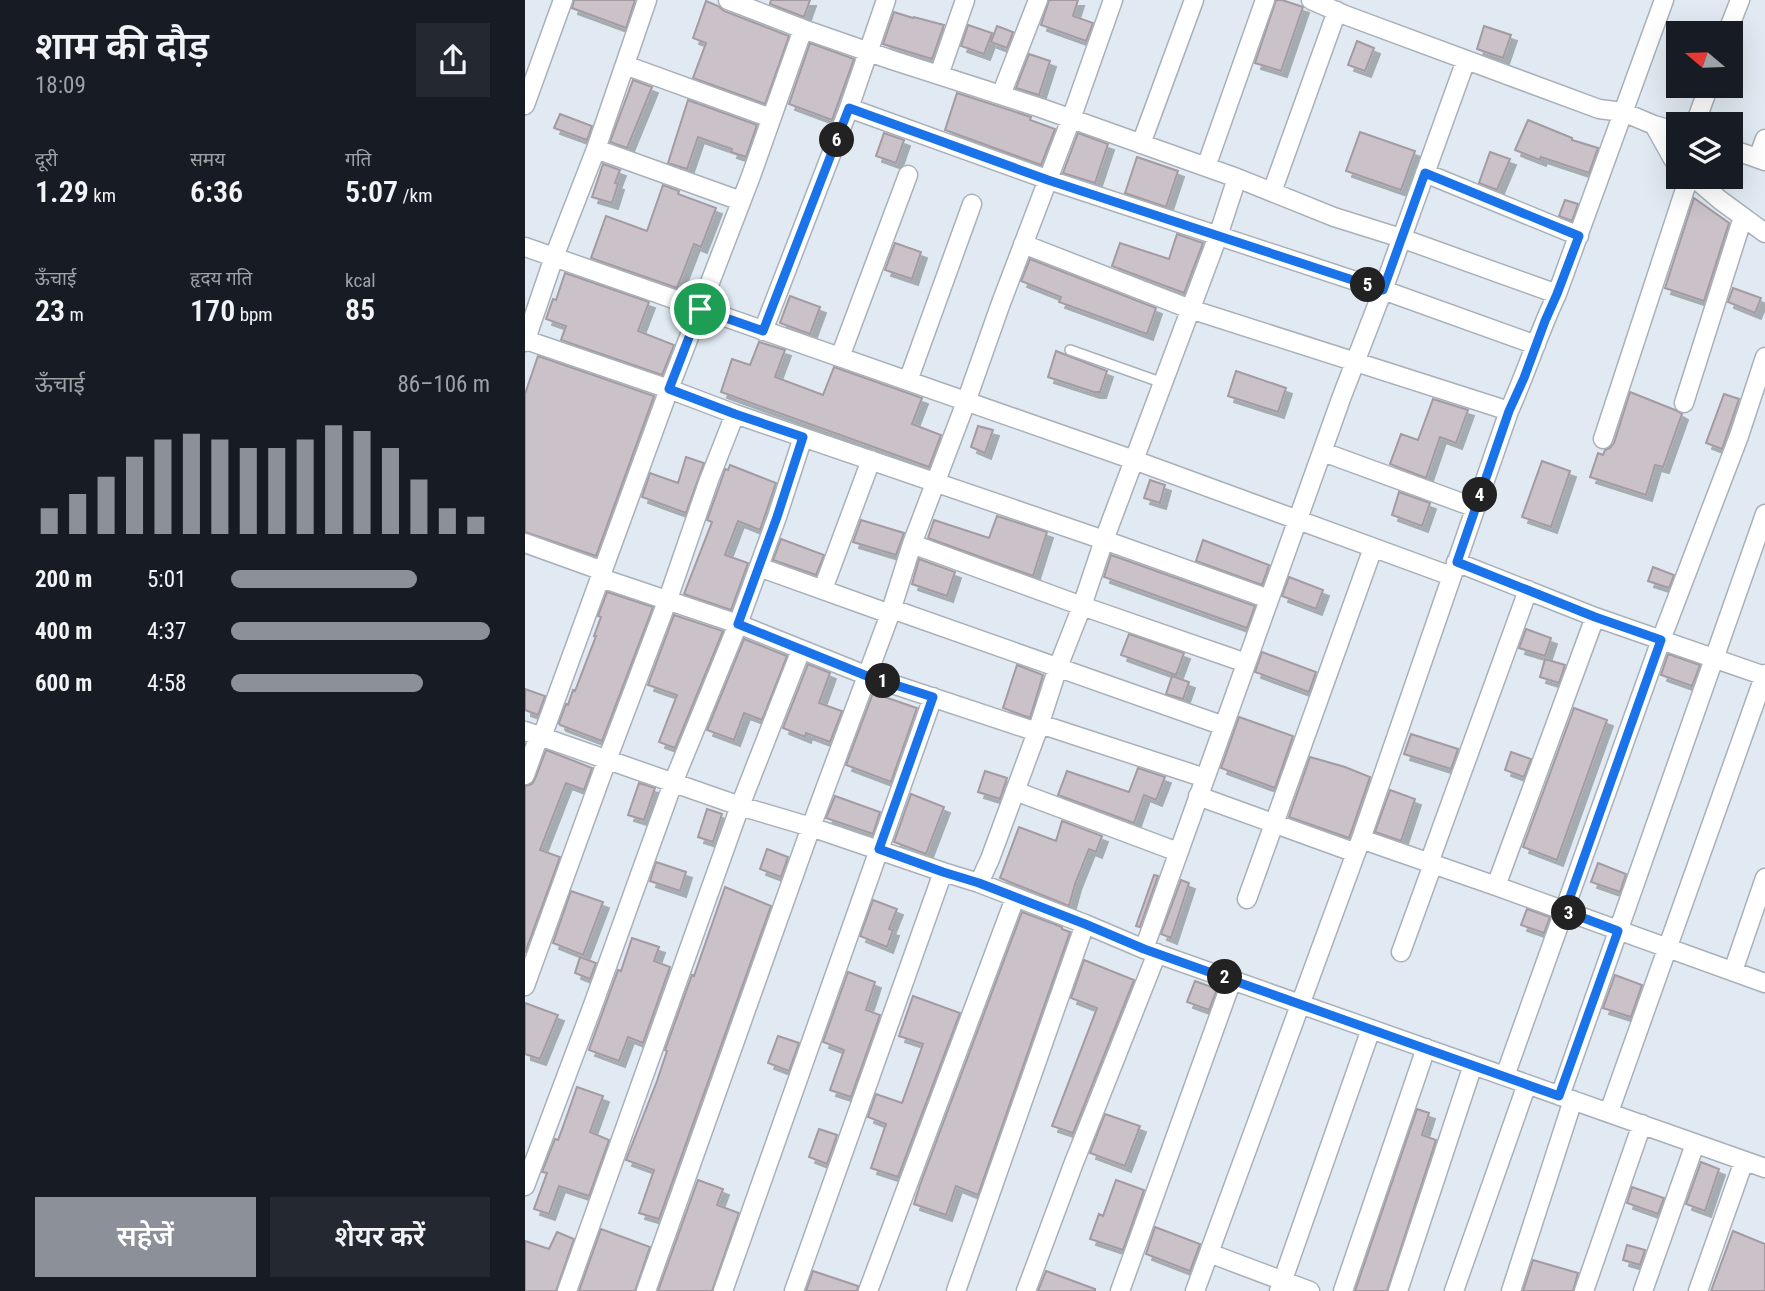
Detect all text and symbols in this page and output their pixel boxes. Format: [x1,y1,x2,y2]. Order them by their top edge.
north arrow [1666,21,1743,98]
map controls [1666,21,1743,189]
button: share [416,23,490,97]
text: शाम की दौड़ [35,24,209,68]
text: 18:09 [35,72,86,99]
button: layers [1666,112,1743,189]
pin: 6 [819,122,855,158]
text: 6 [832,128,841,151]
text: दूरी [35,148,58,171]
text: समय [190,148,225,171]
text: गति [345,148,371,171]
text: 1.29 [35,174,89,209]
text: 6:36 [190,174,243,209]
text: 5:07 [345,174,398,209]
text: km [89,184,116,207]
text: /km [398,184,432,207]
text: ऊँचाई [35,267,76,290]
text: हृदय गति [190,267,252,290]
pin: 5 [1351,268,1385,302]
text: kcal [345,269,376,292]
text: 5 [1363,273,1372,296]
pin [670,279,730,339]
icon: arrive [681,290,719,328]
text: 85 [345,292,375,327]
text: 23 [35,293,65,328]
text: 170 [190,293,235,328]
text: m [65,303,84,326]
text: bpm [235,303,273,326]
text: ऊँचाई [35,371,85,398]
text: 86–106 m [397,371,490,398]
pin: 4 [1462,477,1497,512]
text: 4 [1475,483,1484,506]
text: 200 m [35,566,92,593]
text: 5:01 [147,566,186,593]
text: 400 m [35,618,92,645]
text: 4:37 [147,618,186,645]
pin: 1 [865,664,901,698]
text: 1 [878,669,887,692]
text: 600 m [35,670,92,697]
text: 4:58 [147,670,186,697]
pin: 3 [1551,895,1587,930]
text: 3 [1564,901,1573,924]
pin: 2 [1207,960,1243,995]
text: 2 [1220,965,1229,988]
button: सहेजें [35,1197,256,1277]
button: शेयर करें [270,1197,490,1277]

